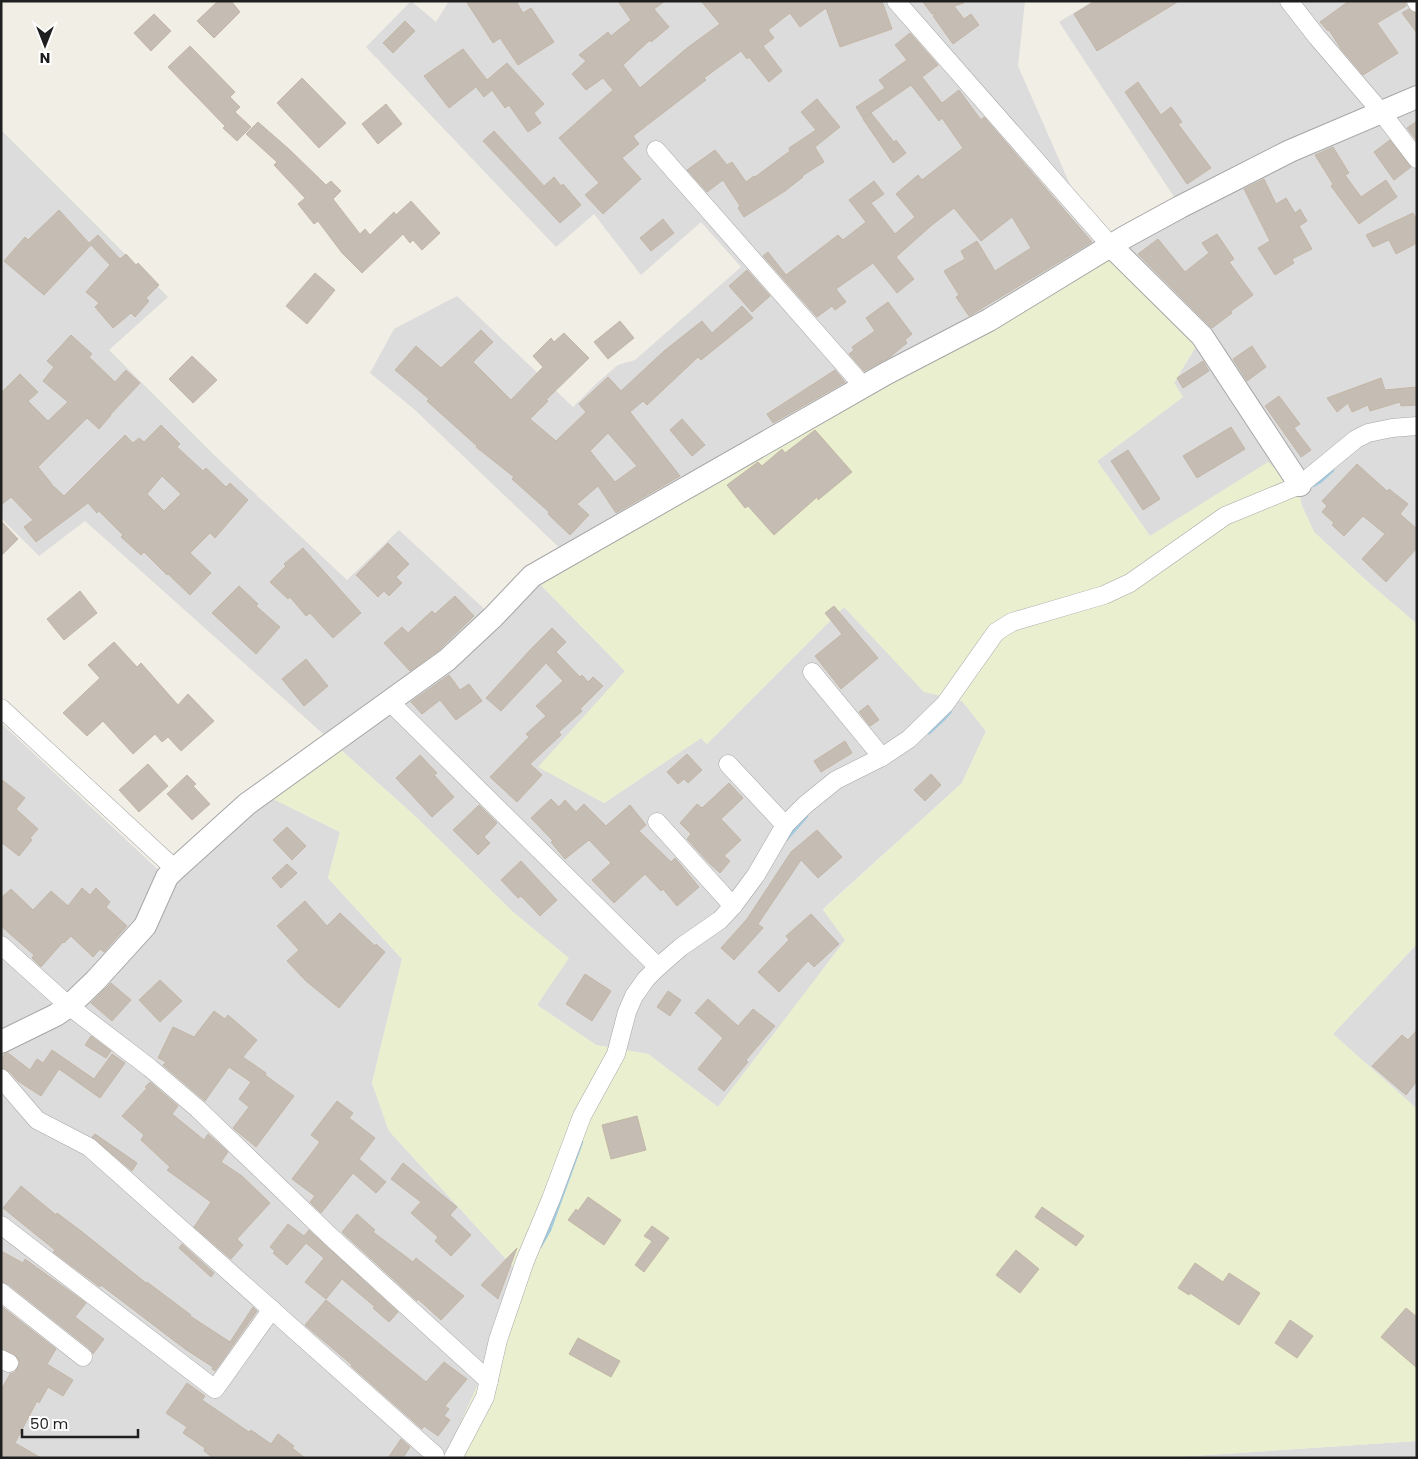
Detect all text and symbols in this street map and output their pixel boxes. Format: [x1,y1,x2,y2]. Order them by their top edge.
north arrow [20,20,70,70]
text: N [40,48,50,68]
scale bar [22,1406,139,1438]
text: 50 m [30,1413,68,1434]

